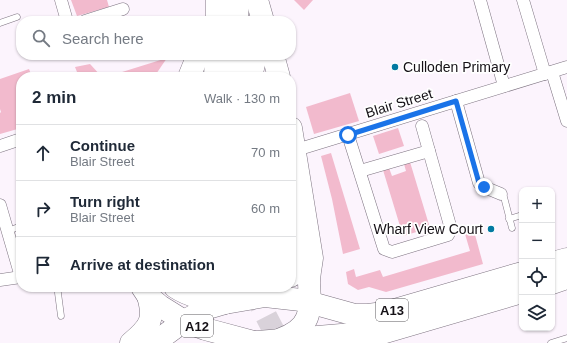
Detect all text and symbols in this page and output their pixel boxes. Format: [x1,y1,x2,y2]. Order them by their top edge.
search box [16,16,296,60]
icon: search [30,27,52,49]
text: Search here [62,30,144,47]
place label: Culloden Primary [403,59,510,75]
marker: Culloden Primary [390,62,400,72]
street label: Blair Street [364,85,435,121]
text: 2 min [32,88,76,107]
text: Walk · 130 m [204,91,280,106]
route start [339,126,357,144]
text: Continue [70,137,135,154]
icon: ahead [32,142,54,164]
text: 70 m [251,145,280,160]
text: Blair Street [70,154,134,169]
route end [475,178,493,196]
map controls [519,187,555,331]
button: + [519,187,555,223]
text: Turn right [70,193,140,210]
icon: right [32,198,54,220]
text: 60 m [251,201,280,216]
text: Blair Street [70,210,134,225]
place label: Wharf View Court [374,221,483,237]
button: − [519,223,555,259]
marker: Wharf View Court [486,224,496,234]
icon: arrive [32,254,54,276]
text: Arrive at destination [70,256,215,273]
button: locate [519,259,555,295]
button: layers [519,295,555,331]
road number: A13 [376,299,408,321]
road number: A12 [181,315,213,337]

